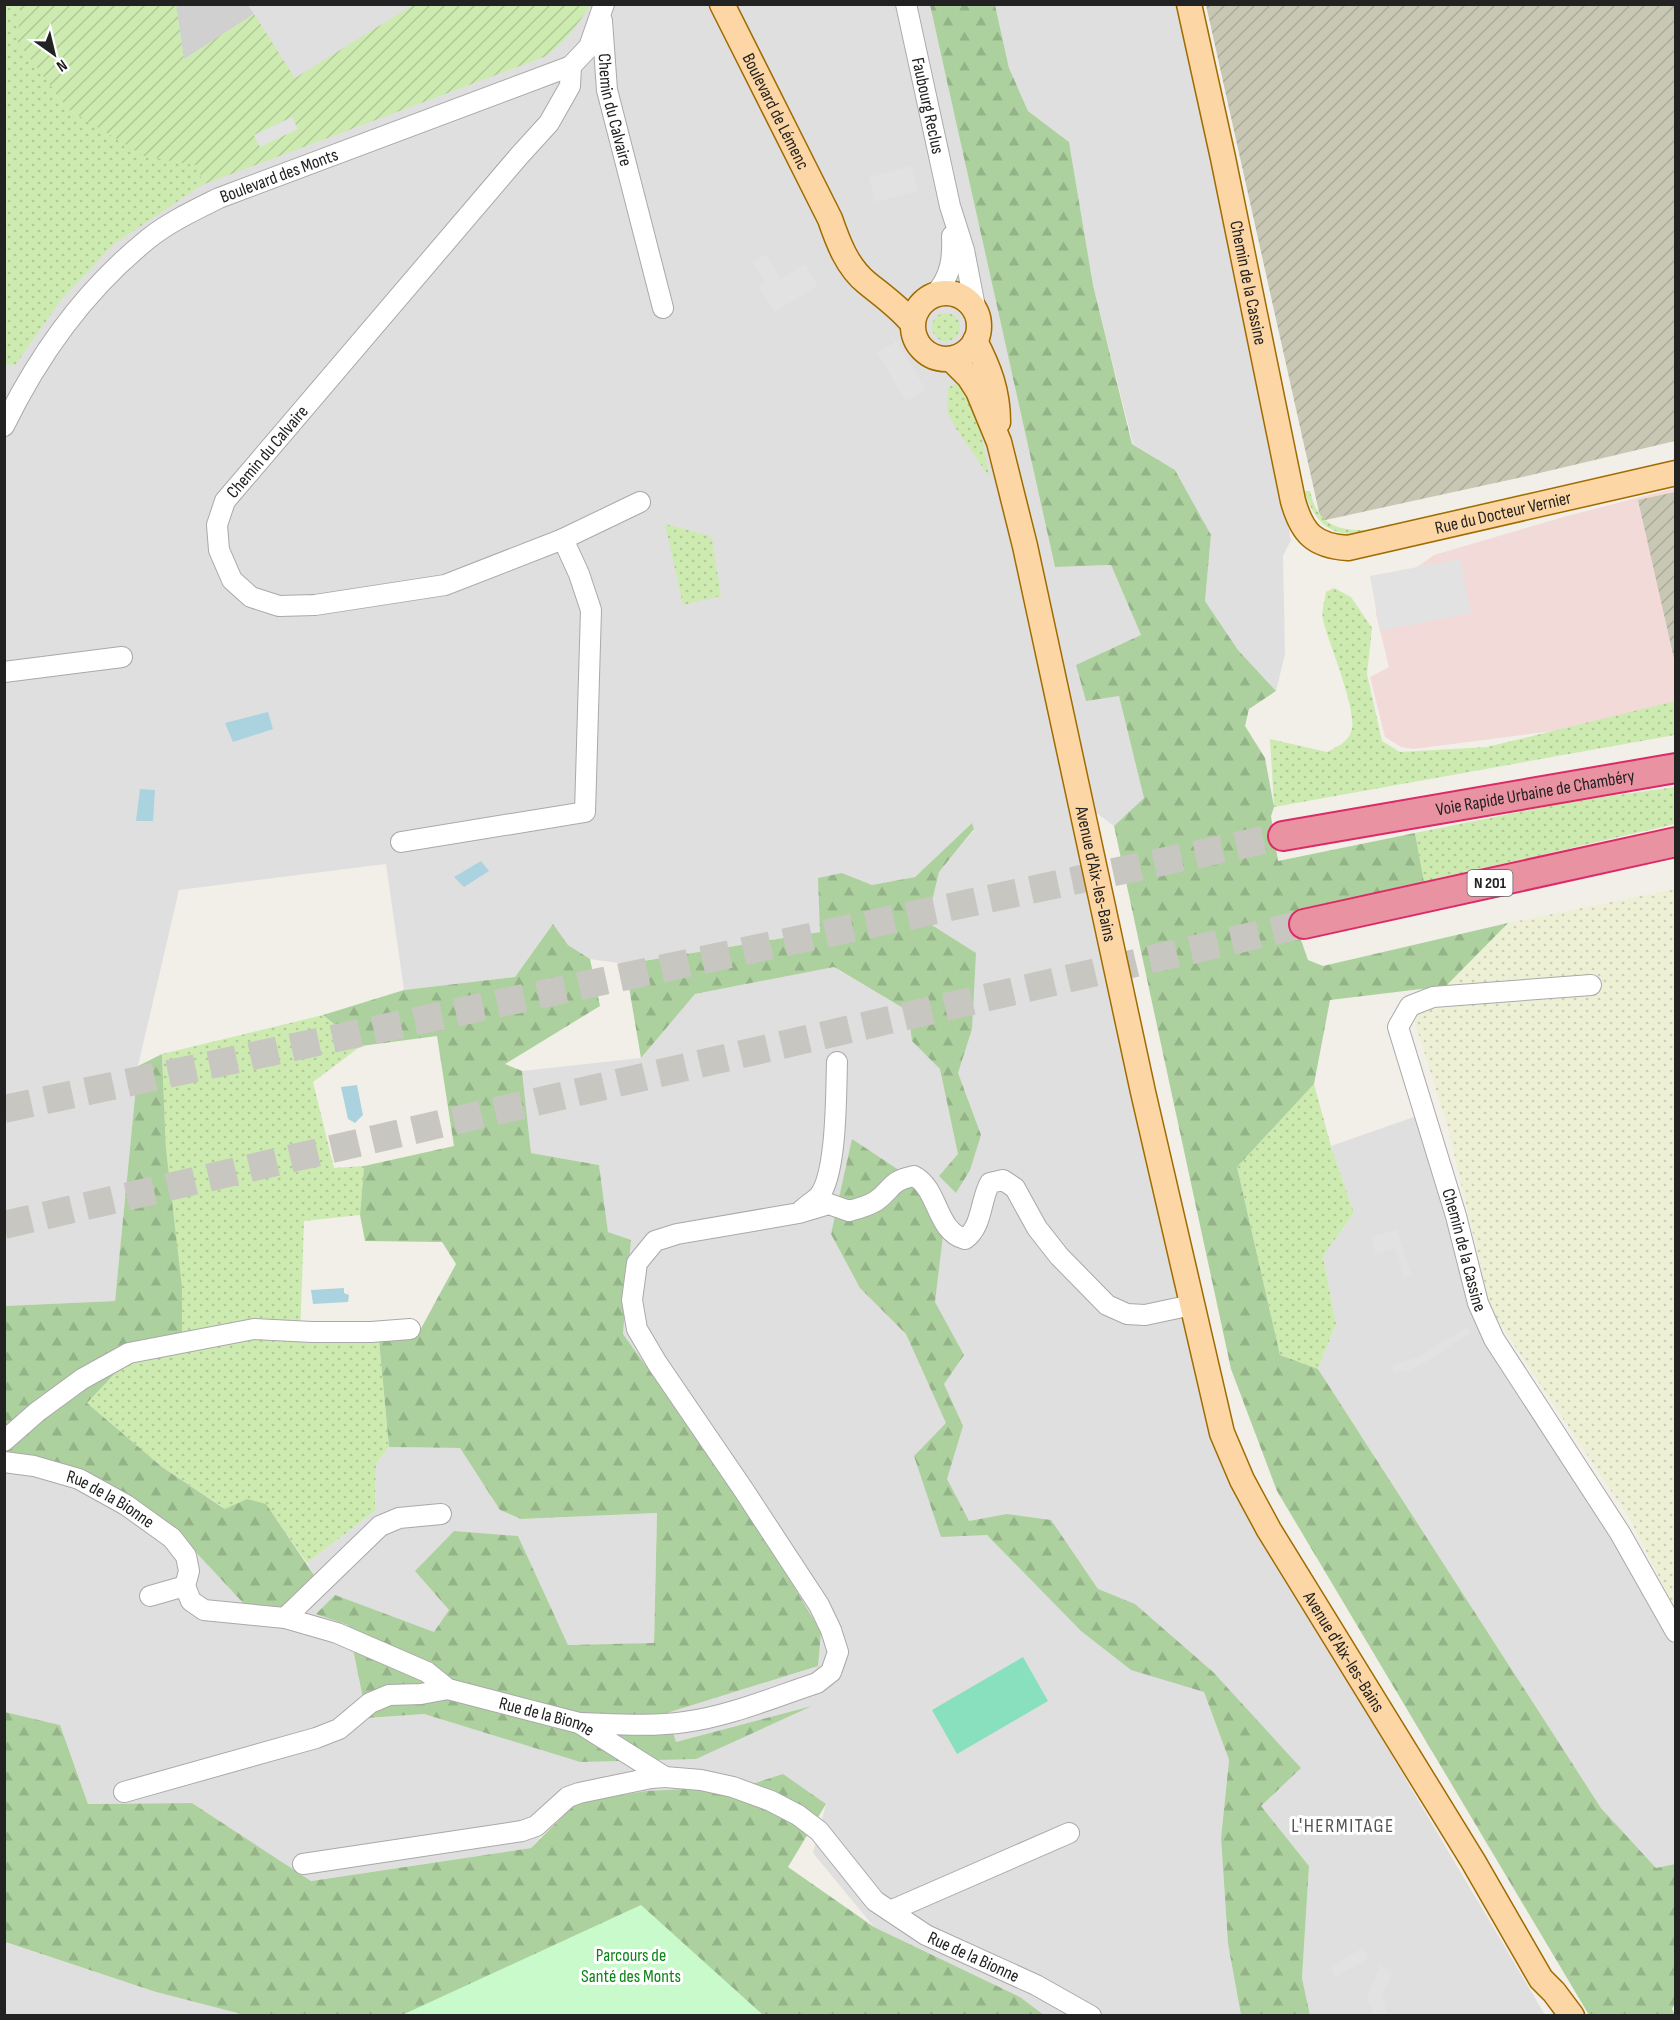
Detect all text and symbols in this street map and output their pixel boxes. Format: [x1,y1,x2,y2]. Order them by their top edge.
north arrow [24,24,84,84]
street label: Boulevard de Lémenc [738,50,814,173]
street label: Chemin du Calvaire [594,53,637,168]
text: N [53,55,70,75]
street label: Faubourg Reclus [907,55,949,156]
street label: Boulevard des Monts [217,144,341,207]
street label: Chemin de la Cassine [1226,219,1271,347]
street label: Chemin du Calvaire [222,401,312,502]
street label: Rue du Docteur Vernier [1433,487,1573,538]
street label: Voie Rapide Urbaine de Chambéry [1434,765,1636,820]
street label: Avenue d'Aix-les-Bains [1071,803,1121,944]
road number: N 201 [1468,870,1512,896]
street label: Chemin de la Cassine [1438,1186,1491,1315]
street label: Rue de la Bionne [64,1466,158,1532]
street label: Avenue d'Aix-les-Bains [1298,1587,1389,1716]
street label: Rue de la Bionne [497,1692,598,1741]
district label: L'HERMITAGE [1291,1814,1395,1838]
street label: Rue de la Bionne [925,1927,1023,1987]
park label: Parcours de Santé des Monts [581,1945,681,1987]

